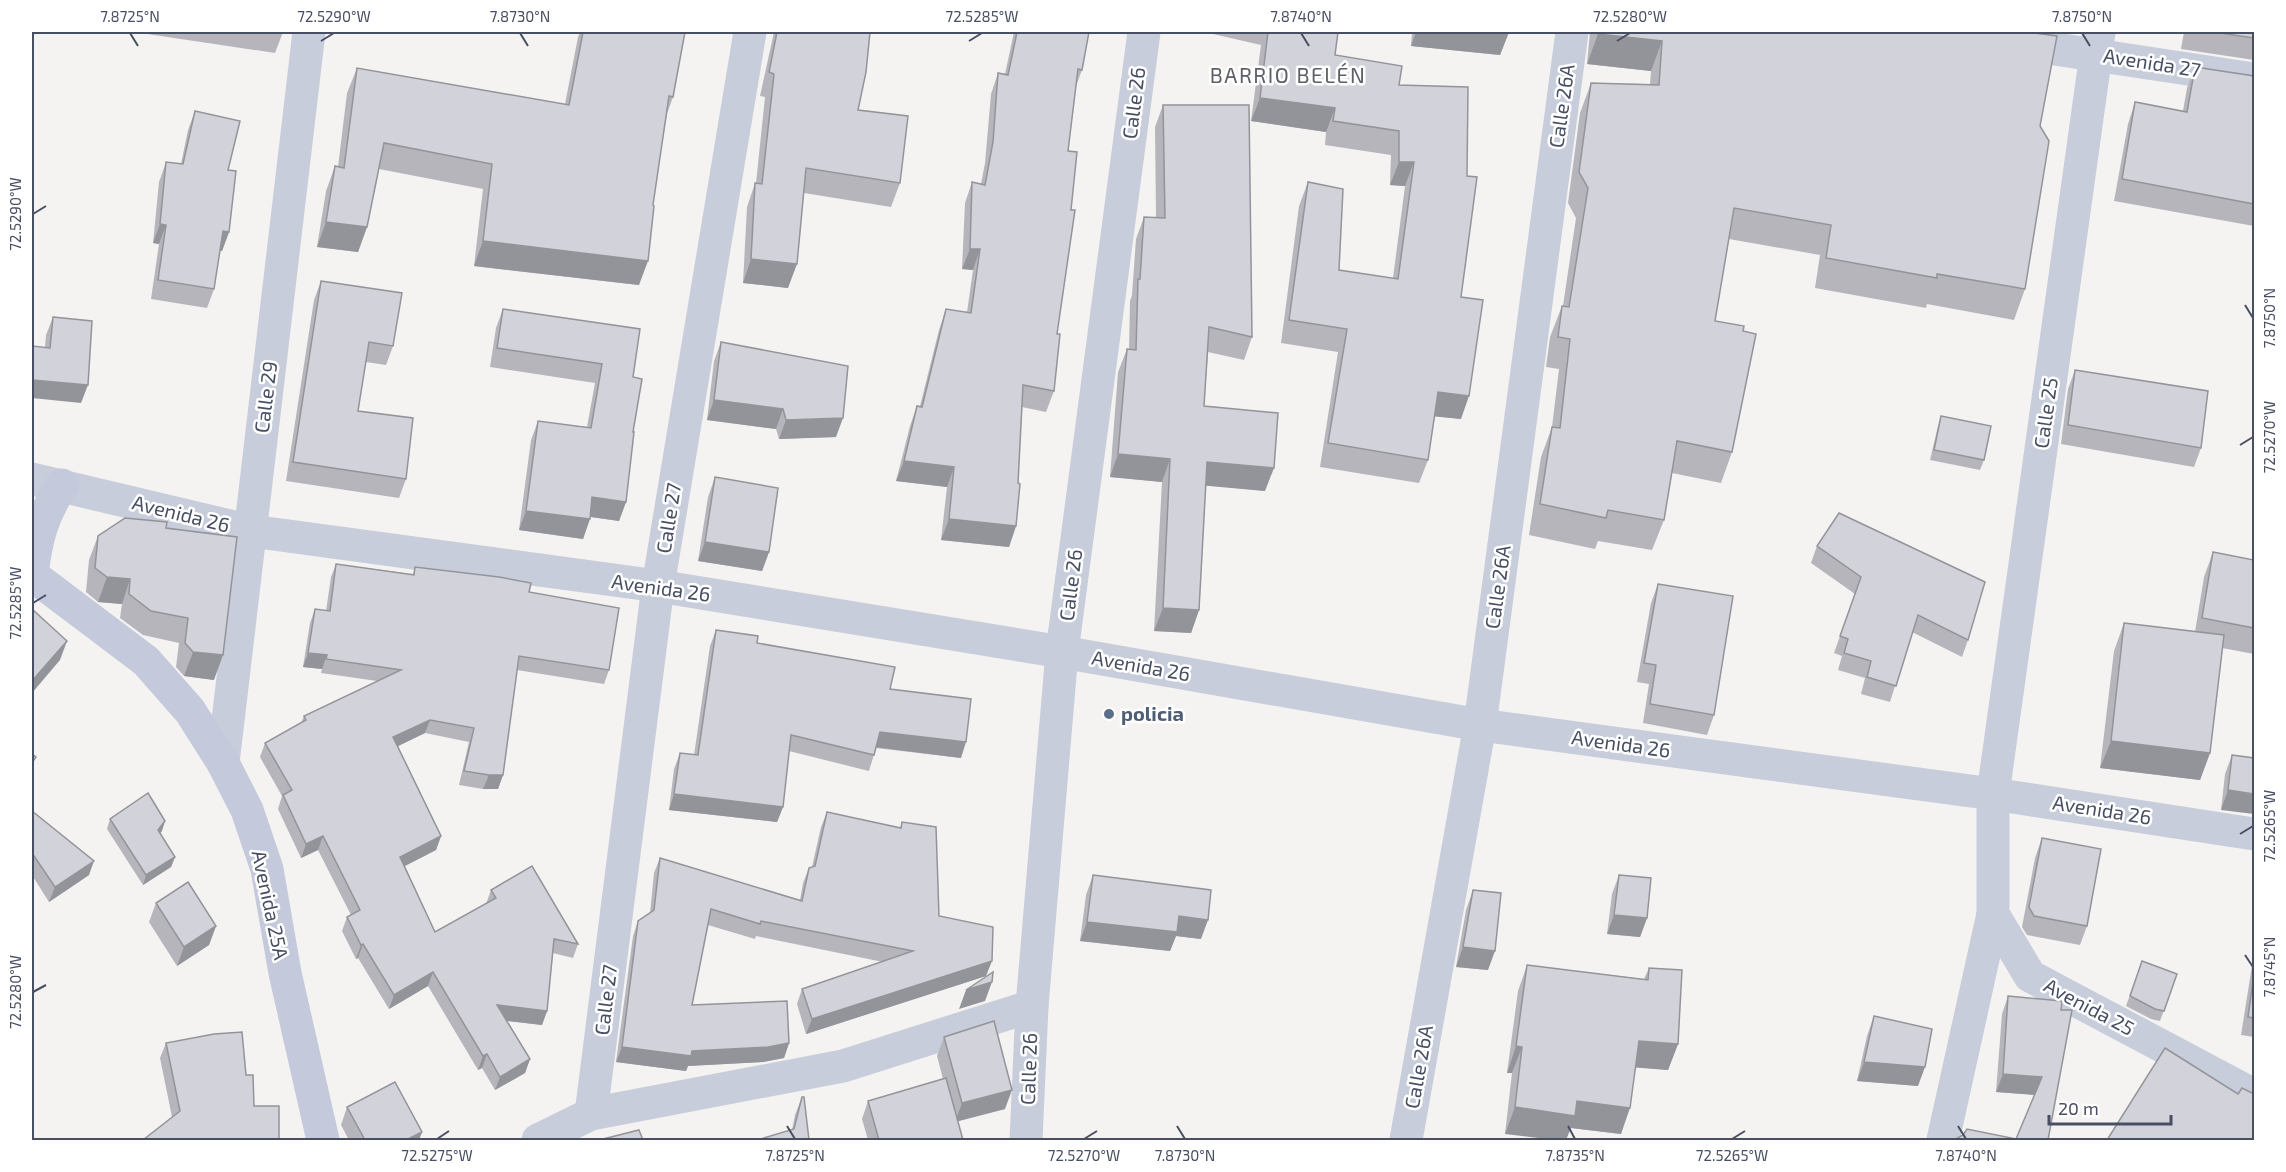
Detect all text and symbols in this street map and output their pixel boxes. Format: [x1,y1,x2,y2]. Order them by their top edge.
text: 7.8725°N [100,7,160,25]
text: 72.5290°W [297,7,371,25]
text: 7.8730°N [490,7,550,25]
text: 72.5285°W [946,7,1018,25]
text: 7.8740°N [1270,7,1332,25]
text: 72.5280°W [1593,7,1667,25]
text: 7.8750°N [2052,7,2112,25]
street label: Avenida 27 [2102,42,2203,82]
district label: BARRIO BELÉN [1210,62,1366,87]
street label: Calle 26A [1543,62,1579,149]
street label: Calle 26 [1117,66,1149,140]
text: 72.5290°W [6,177,24,251]
text: 7.8750°N [2260,288,2278,348]
street label: Calle 29 [249,360,281,434]
street label: Calle 25 [2028,376,2062,450]
text: 72.5270°W [2260,401,2278,473]
street label: Calle 27 [651,481,685,555]
street label: Avenida 26 [130,489,232,537]
street label: Calle 26A [1479,543,1515,630]
street label: Calle 26 [1054,548,1086,622]
text: 72.5285°W [6,567,24,639]
street label: Avenida 26 [610,568,712,606]
street label: Avenida 26 [1090,645,1192,685]
place label: policia [1121,701,1184,725]
marker: policia [1102,707,1116,721]
street label: Avenida 26 [1570,724,1672,762]
street label: Avenida 26 [2051,789,2153,829]
text: 72.5265°W [2260,790,2278,862]
street label: Avenida 25A [248,848,294,962]
text: 7.8745°N [2260,937,2278,997]
text: 72.5280°W [6,955,24,1029]
street label: Calle 27 [589,963,621,1037]
street label: Avenida 25 [2040,972,2139,1040]
street label: Calle 26A [1399,1023,1437,1111]
street label: Calle 26 [1015,1032,1041,1105]
scale bar [2049,1088,2170,1126]
text: 20 m [2058,1097,2099,1119]
text: 72.5275°W [401,1146,473,1164]
text: 7.8725°N [765,1146,825,1164]
text: 72.5270°W [1048,1146,1120,1164]
text: 7.8730°N [1155,1146,1215,1164]
text: 7.8735°N [1545,1146,1605,1164]
text: 72.5265°W [1696,1146,1768,1164]
text: 7.8740°N [1935,1146,1997,1164]

